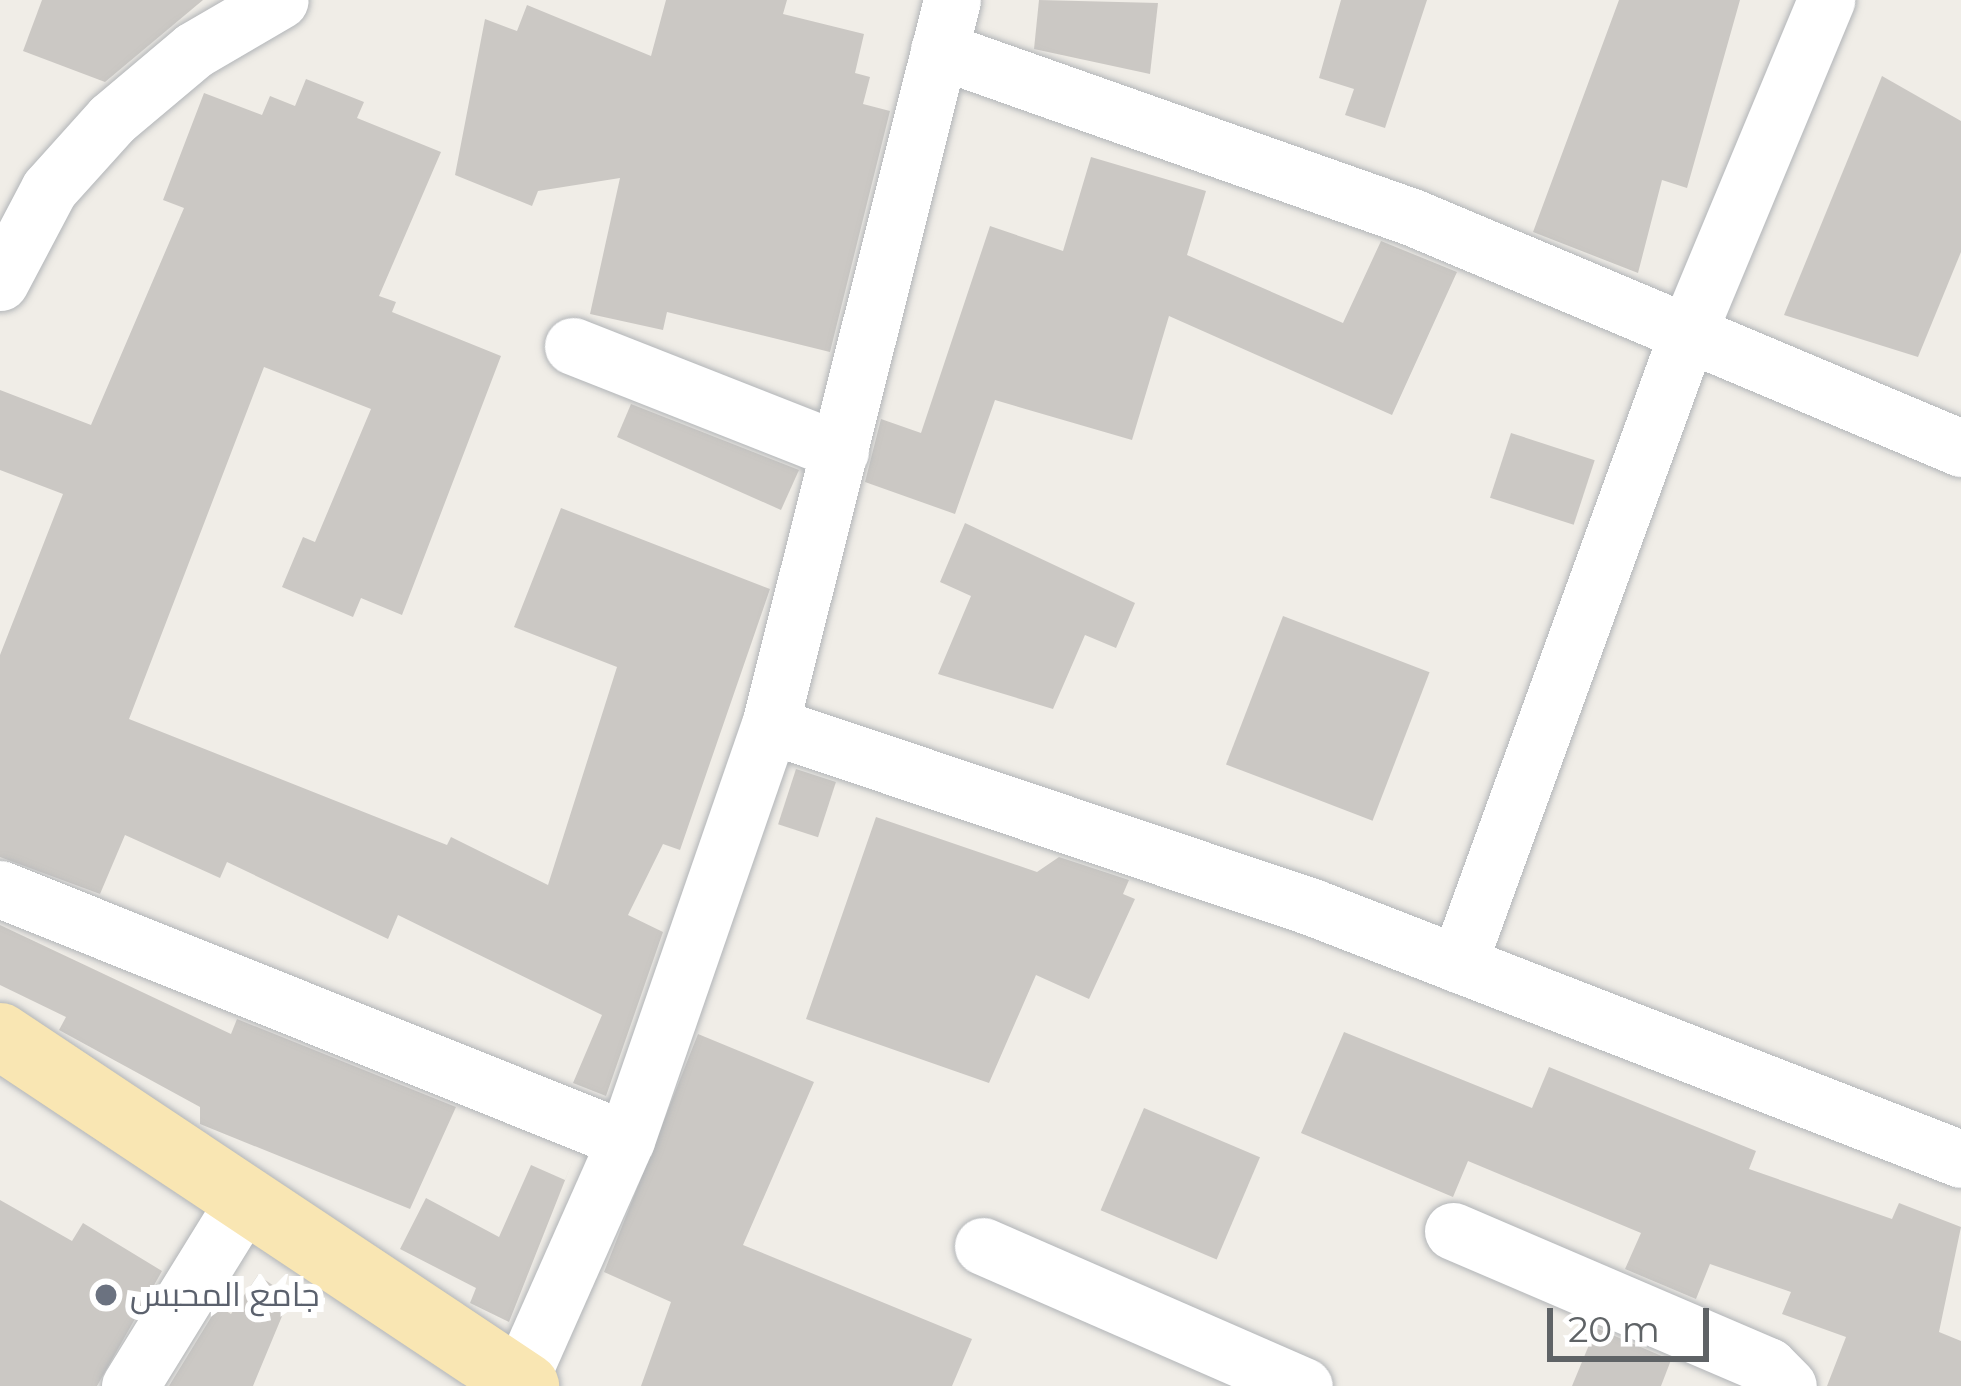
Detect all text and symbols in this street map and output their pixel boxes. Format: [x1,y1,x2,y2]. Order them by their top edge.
place label: جامع المحبس [130,1275,320,1315]
marker: جامع المحبس [93,1282,119,1308]
scale bar [1553,1284,1715,1358]
text: 20 m [1568,1307,1660,1351]

